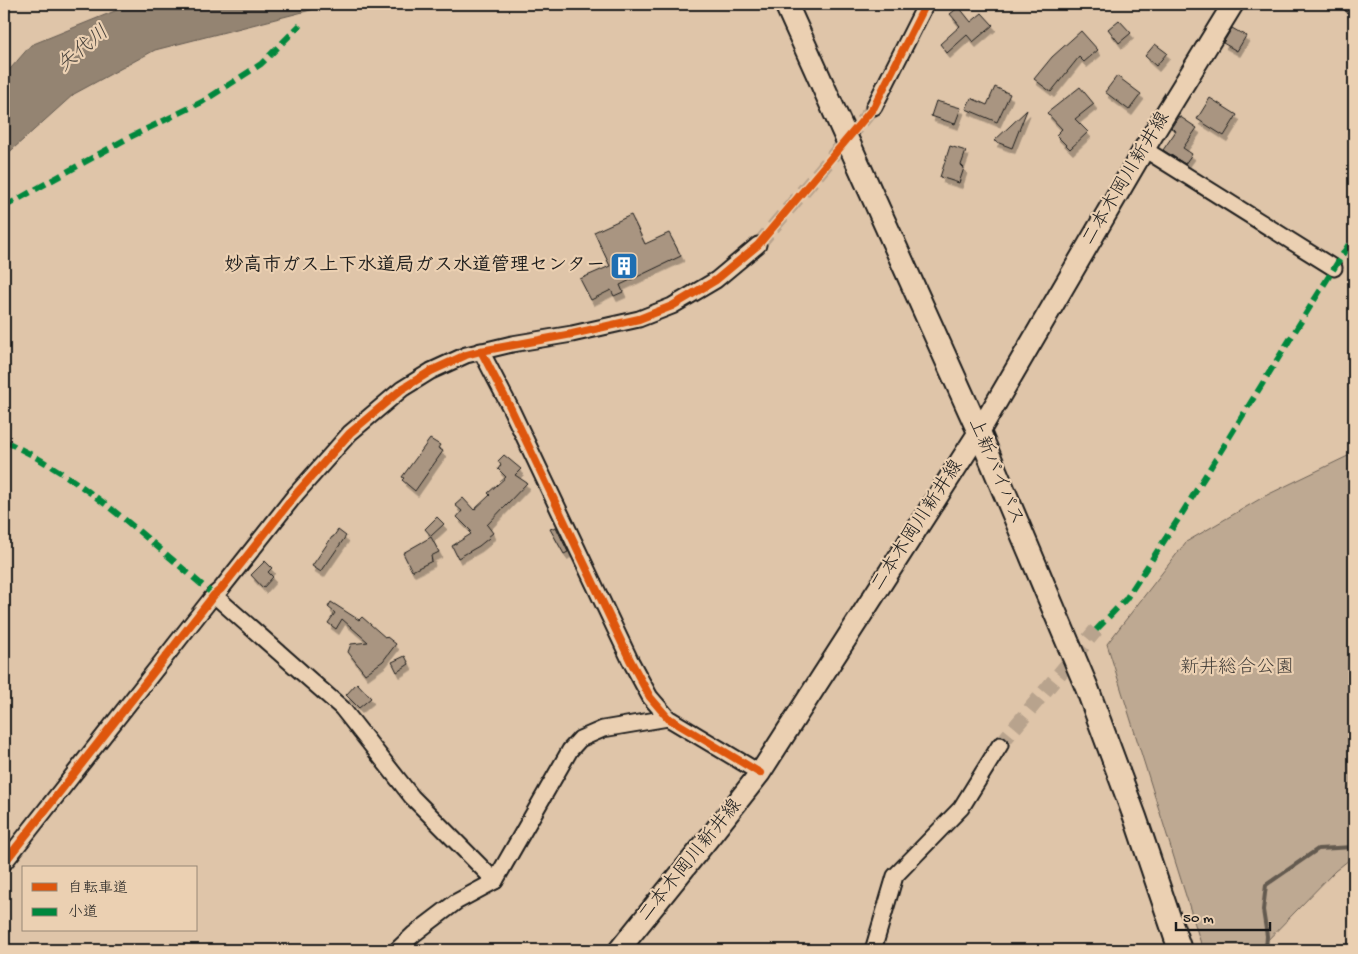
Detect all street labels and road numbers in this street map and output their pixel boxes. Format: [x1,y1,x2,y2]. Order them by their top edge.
street label: 二本木岡川新井線 [1077,107,1176,250]
street label: 上新バイパス [962,415,1028,529]
street label: 二本木岡川新井線 [866,455,969,596]
street label: 二本木岡川新井線 [633,794,748,927]

